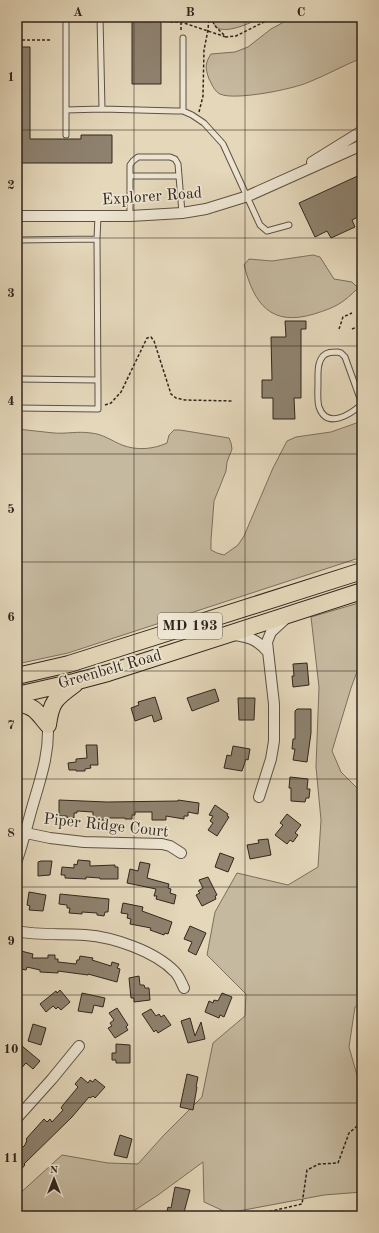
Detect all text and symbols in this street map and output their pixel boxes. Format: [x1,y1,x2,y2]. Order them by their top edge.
text: A [73,6,83,19]
text: B [185,6,195,19]
text: C [297,6,305,19]
text: 1 [7,71,15,84]
text: 2 [7,179,15,192]
street label: Explorer Road [101,186,203,208]
text: 3 [7,287,15,300]
text: 4 [7,395,15,408]
text: 5 [7,503,15,516]
text: 6 [7,611,15,624]
road number: MD 193 [158,613,222,639]
street label: Greenbelt Road [56,648,164,692]
text: 7 [7,719,15,732]
street label: Piper Ridge Court [43,811,170,841]
text: 8 [7,827,15,840]
text: 9 [7,935,15,948]
text: 10 [3,1043,19,1056]
text: 11 [3,1152,19,1165]
north arrow [34,1159,74,1199]
text: N [50,1165,59,1176]

